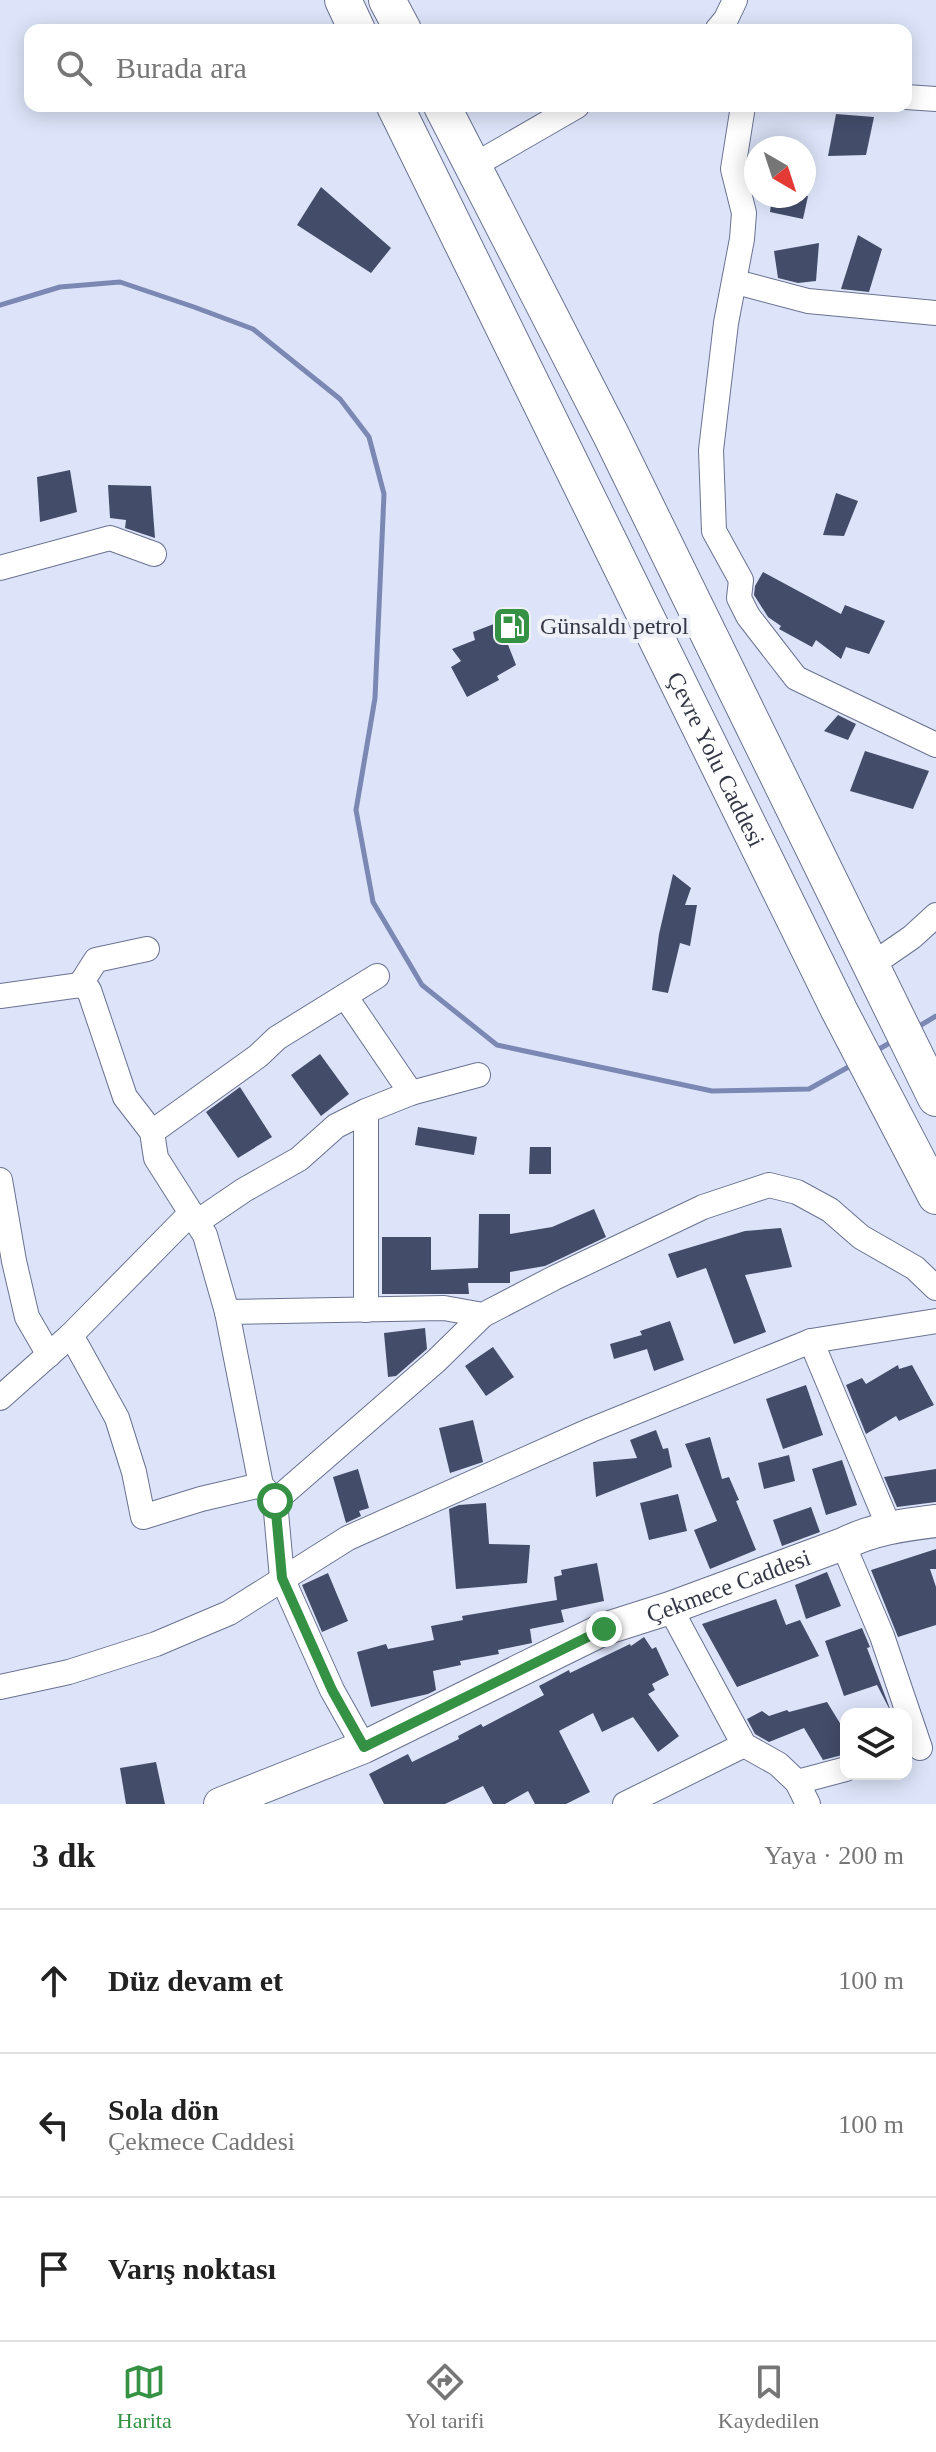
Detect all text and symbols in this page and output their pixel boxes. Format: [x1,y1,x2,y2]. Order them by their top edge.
search box [24,24,912,112]
icon: search [52,46,96,90]
text: Burada ara [116,51,247,84]
north arrow [744,136,816,208]
fuel station icon: Günsaldı petrol [491,605,533,647]
place label: Günsaldı petrol [540,613,689,639]
street label: Çevre Yolu Caddesi [662,668,770,851]
route start [257,1483,293,1519]
street label: Çekmece Caddesi [643,1544,814,1628]
route end [586,1611,622,1647]
map controls [840,1708,912,1780]
button: layers [840,1708,912,1780]
text: 3 dk [32,1837,95,1874]
text: Yaya · 200 m [764,1841,904,1870]
icon: ahead [32,1959,76,2003]
text: Düz devam et [108,1964,283,1997]
text: 100 m [838,1966,904,1995]
text: Sola dön [108,2093,219,2126]
icon: left [32,2103,76,2147]
text: 100 m [838,2110,904,2139]
text: Çekmece Caddesi [108,2127,295,2156]
icon: arrive [32,2247,76,2291]
text: Varış noktası [108,2252,276,2285]
tab: Harita [117,2360,172,2434]
tab: Yol tarifi [405,2360,484,2434]
tab: Kaydedilen [718,2360,819,2434]

